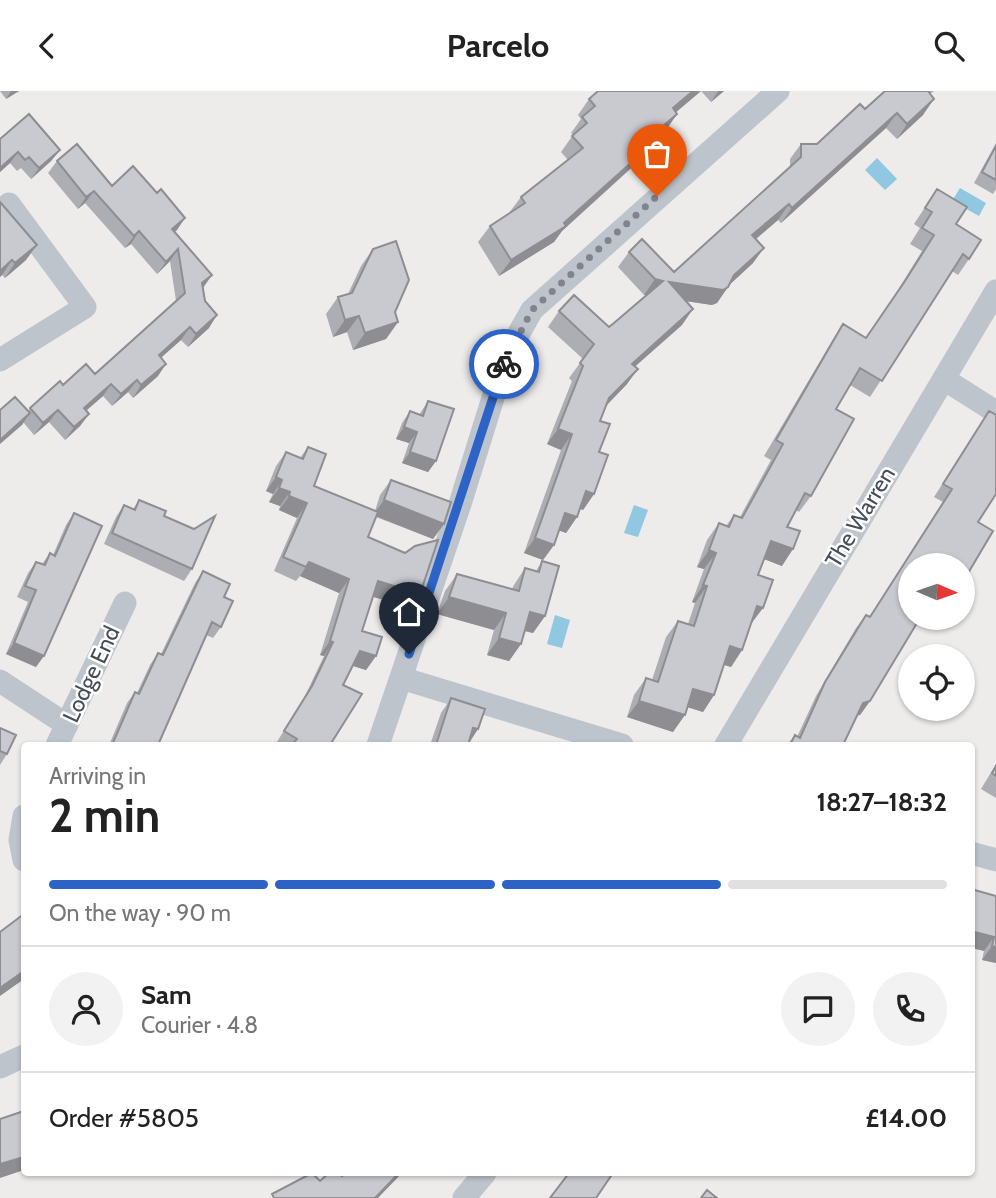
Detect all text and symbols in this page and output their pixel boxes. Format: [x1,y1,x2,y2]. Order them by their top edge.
text: Parcelo [447,26,549,65]
icon: back [28,27,66,65]
icon: search [930,27,968,65]
pin [627,124,687,196]
icon: bag [638,135,676,173]
courier [469,329,539,399]
icon: bike [485,345,523,383]
street label: The Warren [819,462,901,572]
north arrow [898,553,975,630]
map controls [898,553,975,721]
pin [379,582,439,654]
icon: home [390,593,428,631]
street label: Lodge End [56,621,126,727]
button: locate [898,644,975,721]
text: Arriving in [49,762,146,790]
text: 18:27–18:32 [816,786,947,818]
text: 2 min [49,788,160,844]
text: On the way · 90 m [49,899,231,927]
button: person [49,972,123,1046]
button: chat [781,972,855,1046]
button: phone [873,972,947,1046]
text: Sam [141,979,192,1011]
text: Courier · 4.8 [141,1011,258,1039]
text: Order #5805 [49,1102,199,1134]
text: £14.00 [865,1102,947,1134]

